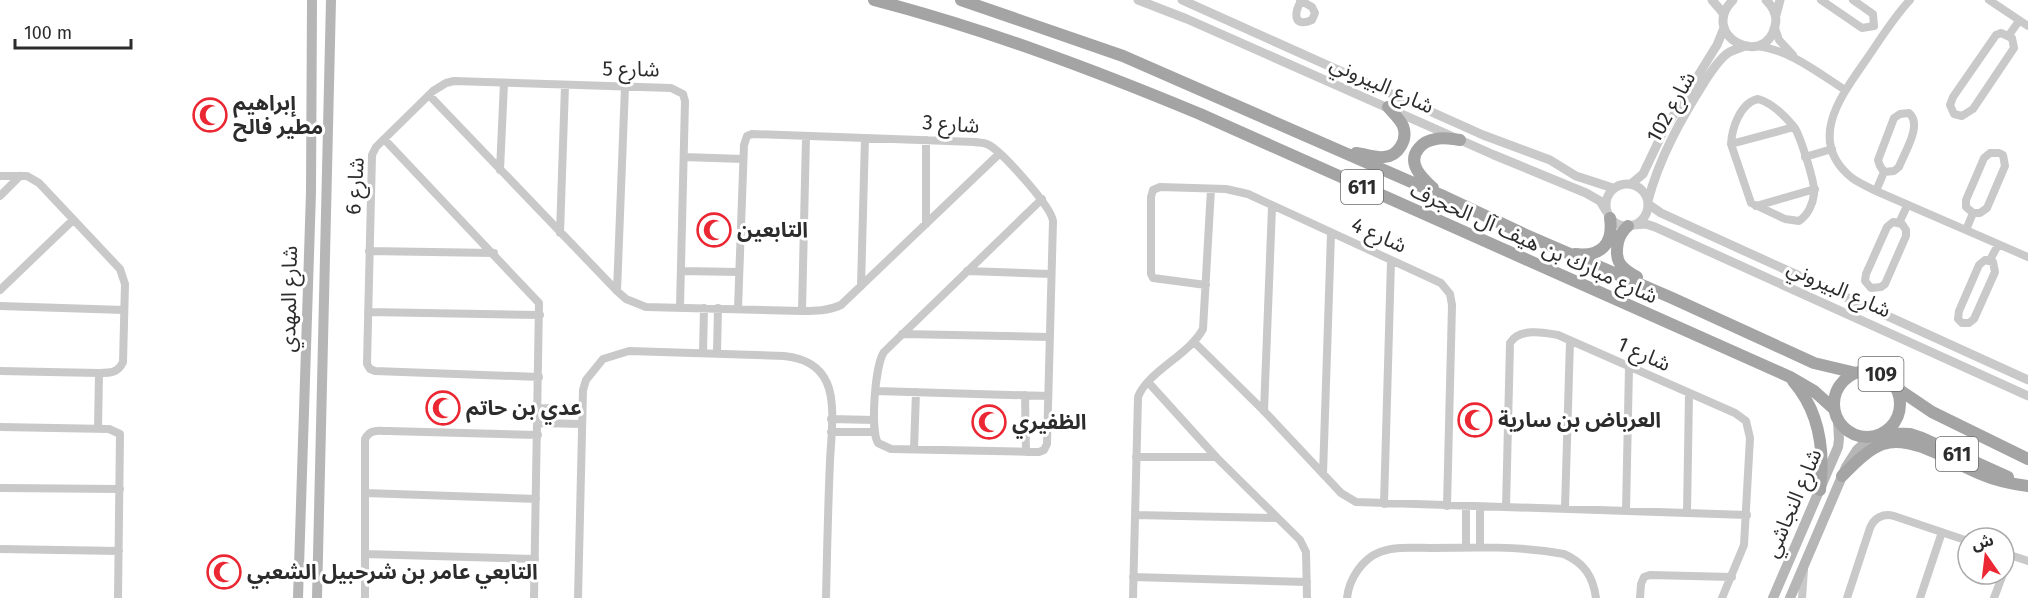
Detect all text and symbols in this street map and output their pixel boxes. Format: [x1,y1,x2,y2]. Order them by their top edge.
scale bar [15,12,130,50]
text: 100 m [24,22,72,44]
street label: شارع البيروني [1325,51,1438,122]
street label: شارع 5 [602,56,660,84]
street label: شارع 102 [1641,67,1703,148]
place label: إبراهيم مطير فالح [233,90,323,142]
mosque icon: إبراهيم مطير فالح [192,97,228,133]
street label: شارع 3 [922,109,980,141]
street label: شارع 6 [340,156,372,216]
road number: 611 [1341,170,1383,204]
street label: شارع مبارك بن هيف آل الحجرف [1406,177,1662,311]
street label: شارع 4 [1347,211,1411,260]
mosque icon: التابعين [696,212,732,248]
place label: التابعين [737,217,808,243]
street label: شارع المهدي [275,245,306,353]
street label: شارع البيروني [1782,255,1895,326]
street label: شارع 1 [1613,331,1675,379]
road number: 109 [1858,357,1904,391]
mosque icon: عدي بن حاتم [425,390,461,426]
place label: عدي بن حاتم [466,395,582,425]
mosque icon: العرباض بن سارية [1457,402,1493,438]
mosque icon: الظفيري [971,404,1007,440]
place label: العرباض بن سارية [1498,407,1661,433]
place label: الظفيري [1012,409,1086,439]
road number: 611 [1936,437,1978,471]
street label: شارع النجاشي [1758,445,1830,562]
north arrow [1956,526,2016,586]
text: ش [1970,530,1996,554]
mosque icon: التابعي عامر بن شرحبيل الشعبي [206,554,242,590]
place label: التابعي عامر بن شرحبيل الشعبي [247,559,538,589]

